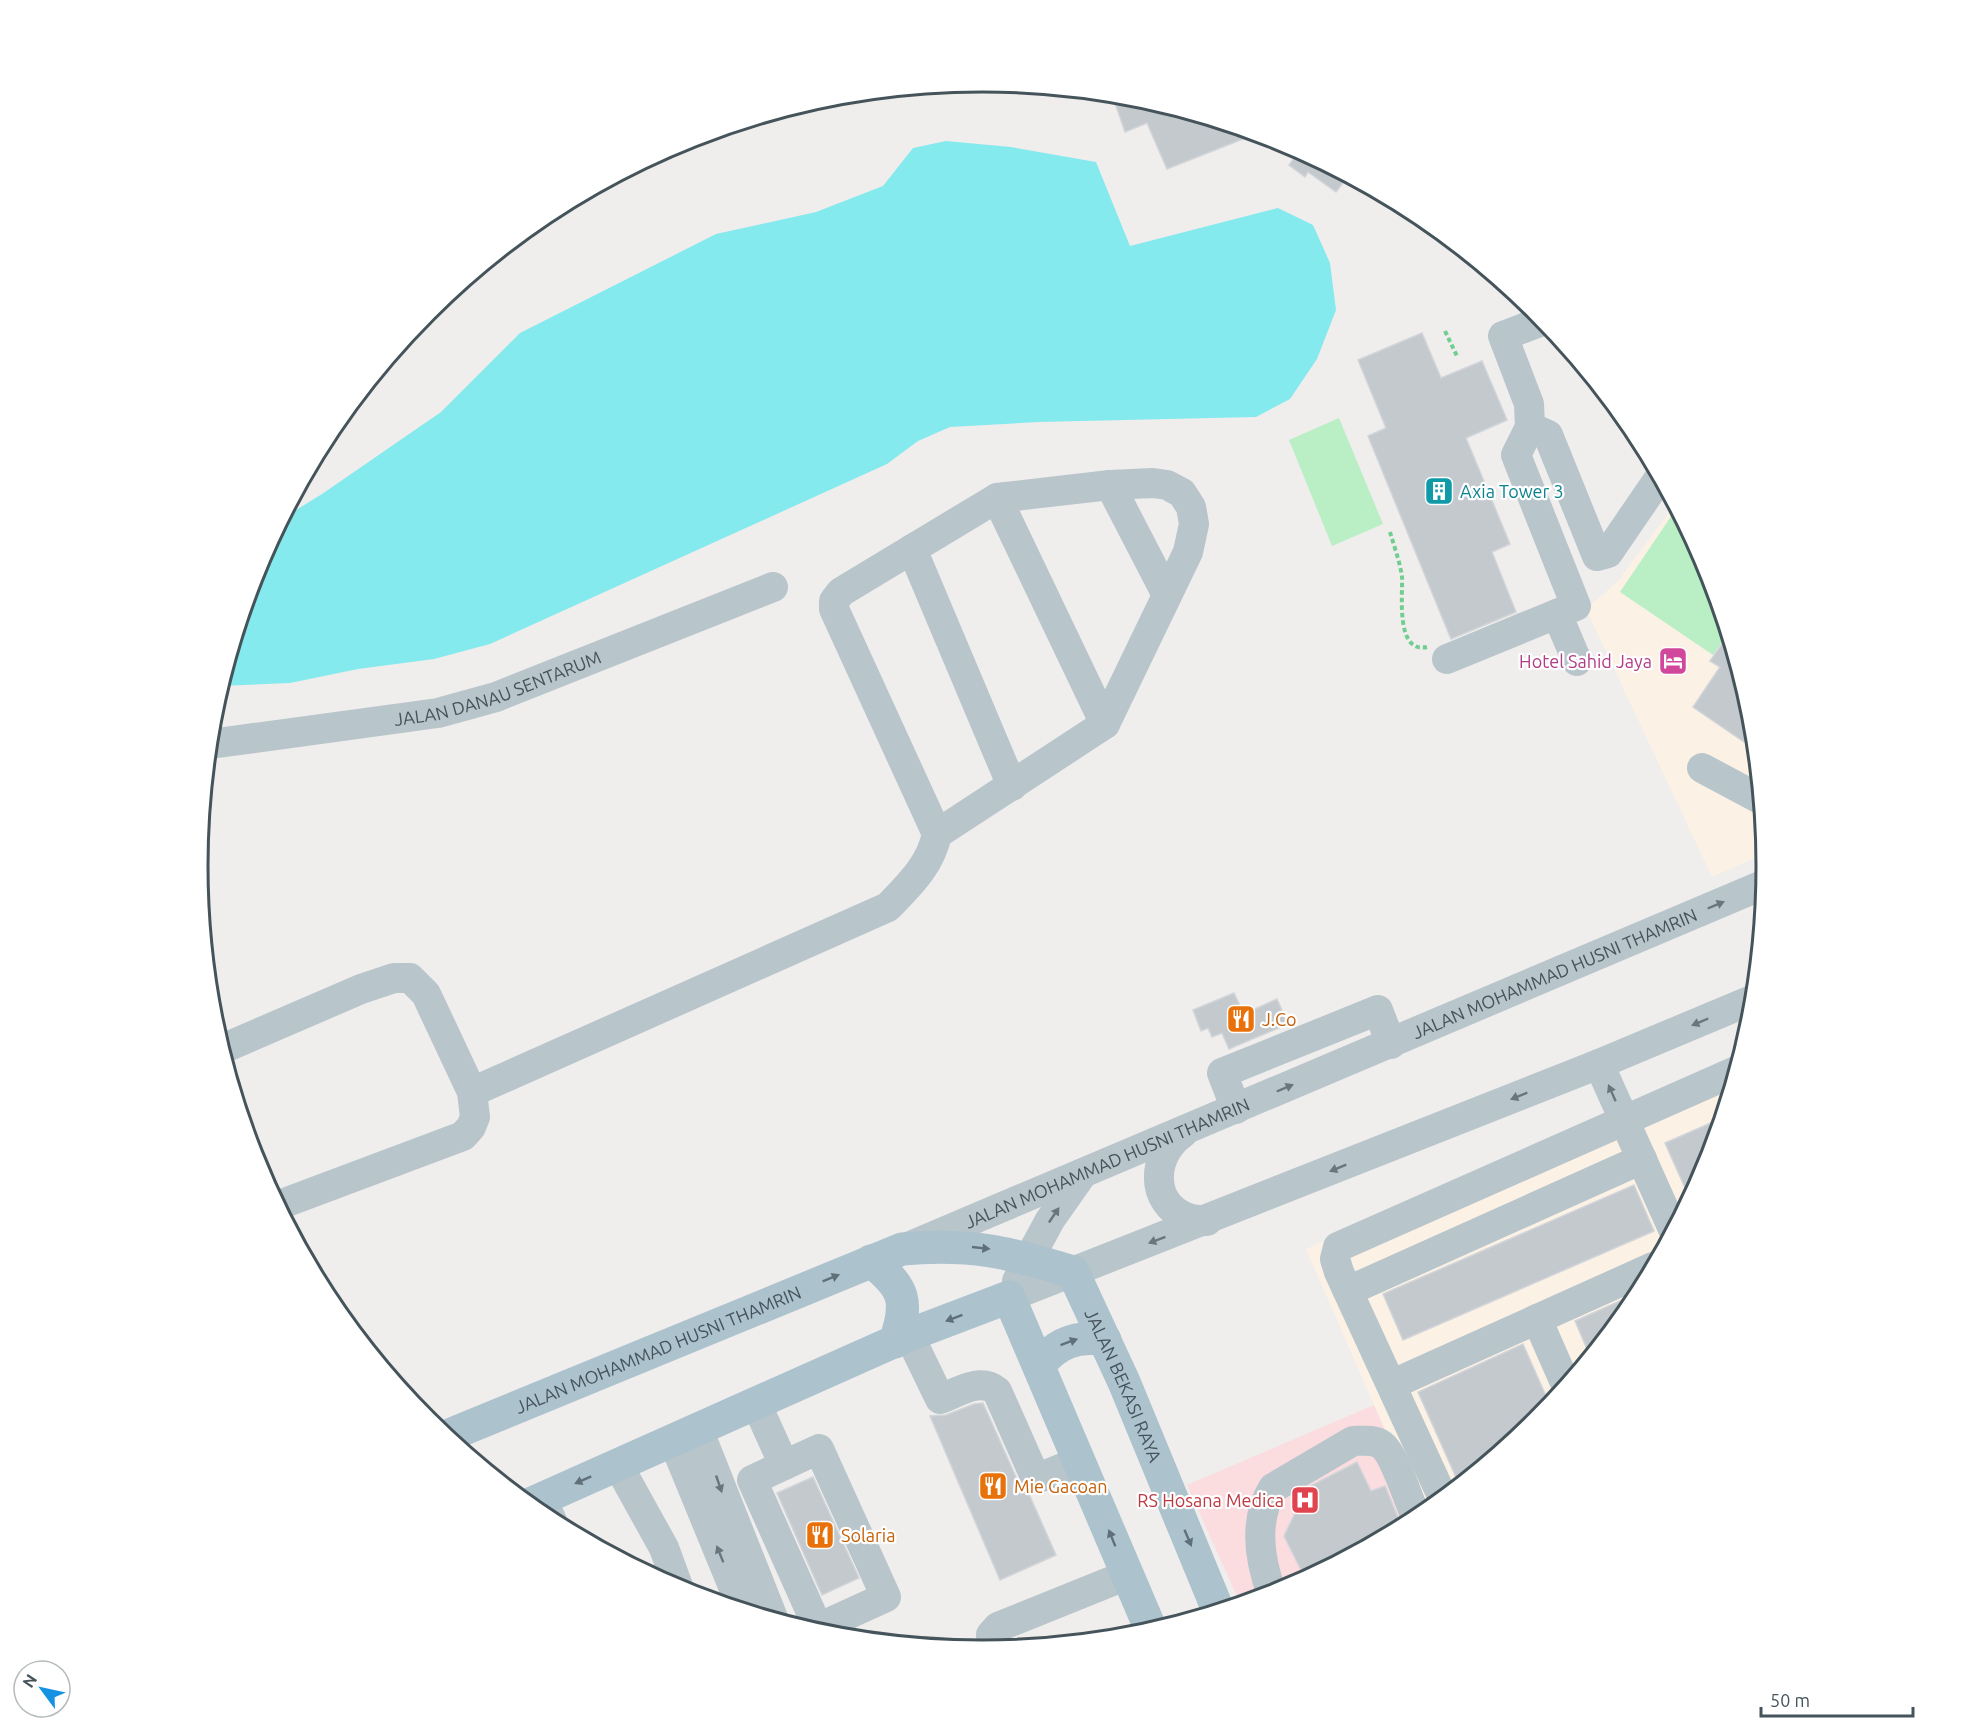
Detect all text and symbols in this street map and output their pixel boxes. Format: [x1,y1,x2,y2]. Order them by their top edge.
building icon: Axia Tower 3 [1423,475,1455,507]
place label: Axia Tower 3 [1460,481,1564,501]
hotel icon: Hotel Sahid Jaya [1657,645,1689,677]
street label: JALAN DANAU SENTARUM [393,646,604,729]
place label: Hotel Sahid Jaya [1519,651,1652,671]
one-way arrow [1707,900,1725,910]
street label: JALAN MOHAMMAD HUSNI THAMRIN [1409,904,1700,1042]
restaurant icon: J.Co [1225,1003,1257,1035]
place label: J.Co [1262,1009,1296,1029]
one-way arrow [1691,1018,1709,1027]
one-way arrow [1607,1083,1617,1101]
one-way arrow [1277,1084,1294,1093]
one-way arrow [1510,1091,1528,1101]
street label: JALAN MOHAMMAD HUSNI THAMRIN [962,1094,1252,1232]
one-way arrow [1329,1163,1347,1173]
one-way arrow [1048,1207,1060,1223]
one-way arrow [1148,1236,1166,1245]
one-way arrow [972,1243,991,1253]
one-way arrow [823,1273,841,1283]
street label: JALAN MOHAMMAD HUSNI THAMRIN [512,1282,804,1417]
street label: JALAN BEKASI RAYA [1081,1305,1166,1465]
one-way arrow [945,1313,963,1323]
one-way arrow [1060,1337,1078,1347]
restaurant icon: Mie Gacoan [977,1470,1009,1502]
one-way arrow [574,1475,592,1485]
one-way arrow [715,1475,724,1493]
place label: Mie Gacoan [1014,1476,1108,1496]
hospital icon: RS Hosana Medica [1289,1484,1321,1516]
place label: RS Hosana Medica [1137,1490,1284,1510]
restaurant icon: Solaria [804,1519,836,1551]
place label: Solaria [841,1525,895,1545]
one-way arrow [1107,1528,1117,1546]
one-way arrow [1183,1529,1193,1547]
one-way arrow [715,1545,724,1563]
north arrow [12,1659,72,1719]
text: N [19,1671,40,1691]
scale bar [1761,1680,1912,1718]
text: 50 m [1770,1690,1810,1710]

